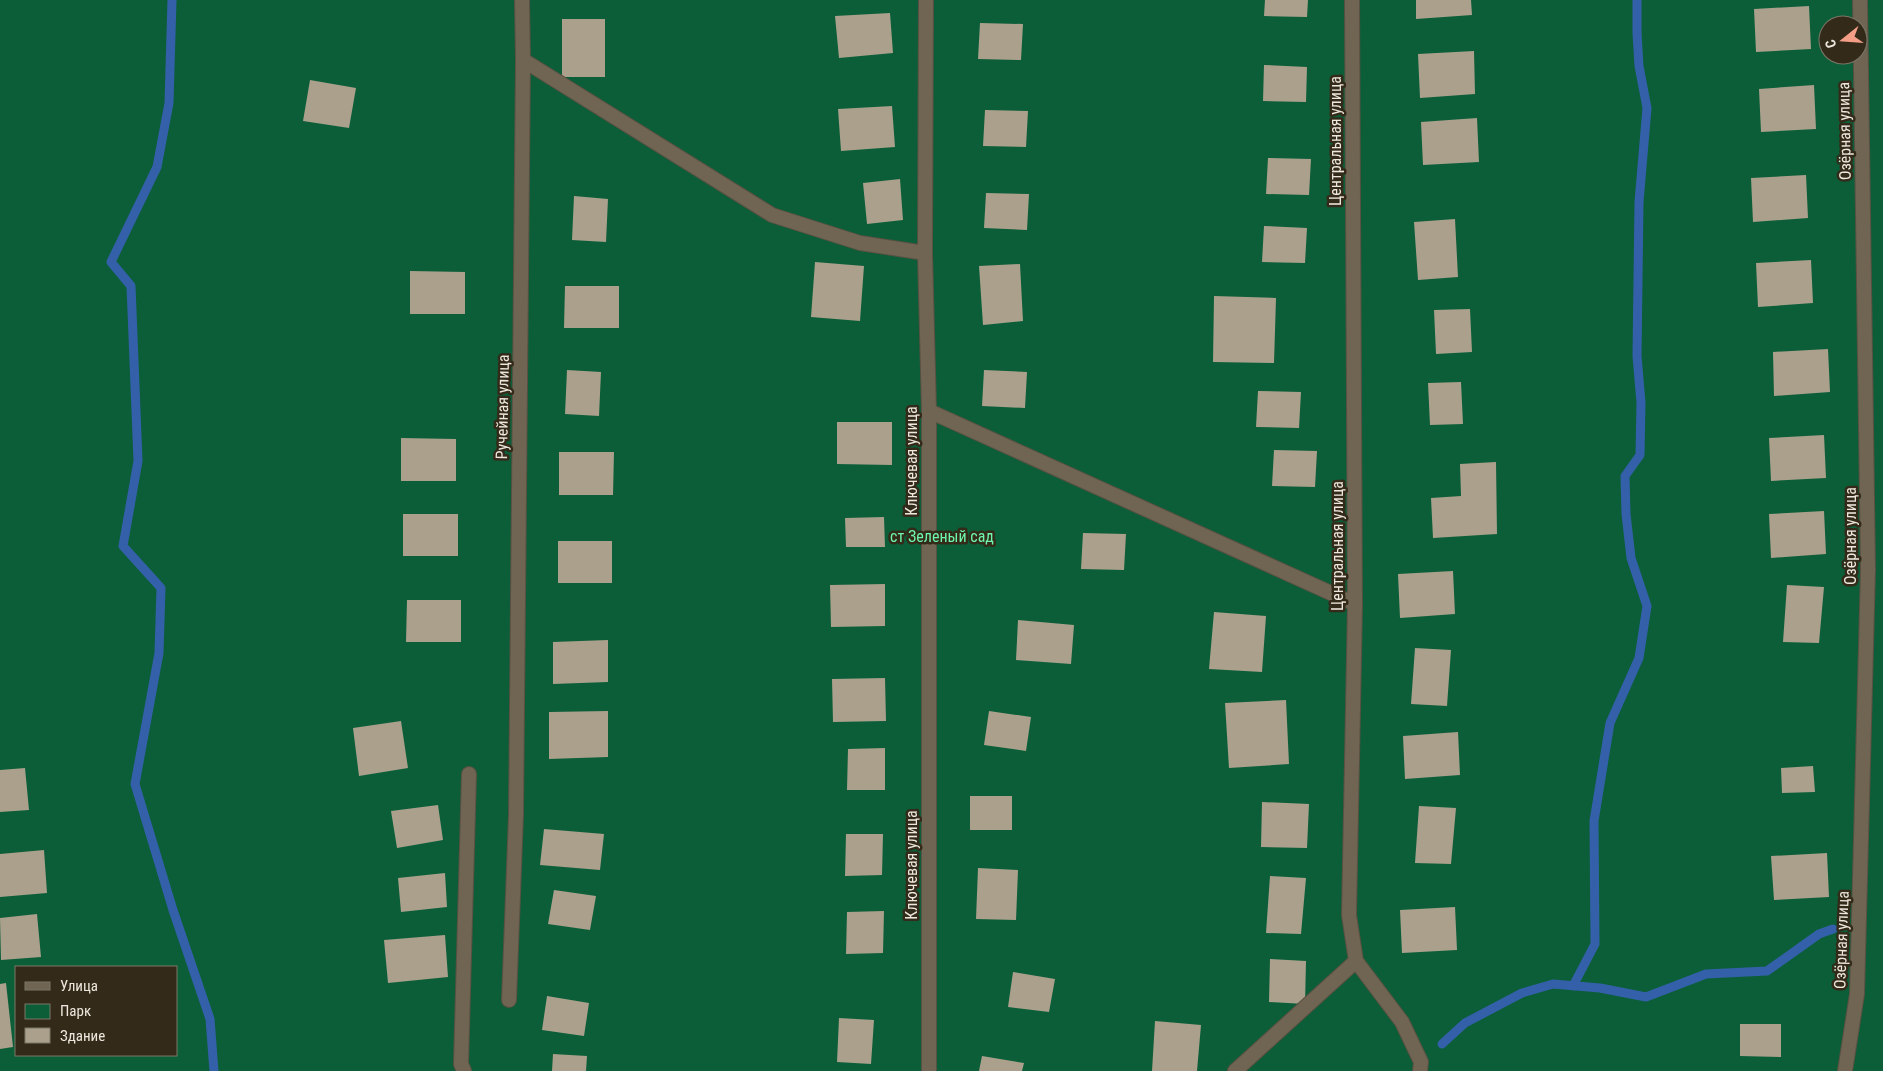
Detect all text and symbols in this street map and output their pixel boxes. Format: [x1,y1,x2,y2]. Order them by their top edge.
north arrow [1818,15,1868,65]
text: С [1822,38,1839,50]
street label: Центральная улица [1326,76,1345,206]
street label: Озёрная улица [1834,82,1855,180]
street label: Ручейная улица [492,354,513,460]
street label: Ключевая улица [902,406,921,516]
street label: Центральная улица [1328,481,1347,611]
street label: Озёрная улица [1841,487,1860,585]
park label: ст Зеленый сад [890,527,994,546]
street label: Ключевая улица [902,810,921,920]
street label: Озёрная улица [1830,891,1853,989]
legend [15,966,178,1056]
text: Улица [60,977,98,995]
text: Парк [60,1002,91,1020]
text: Здание [60,1027,105,1045]

